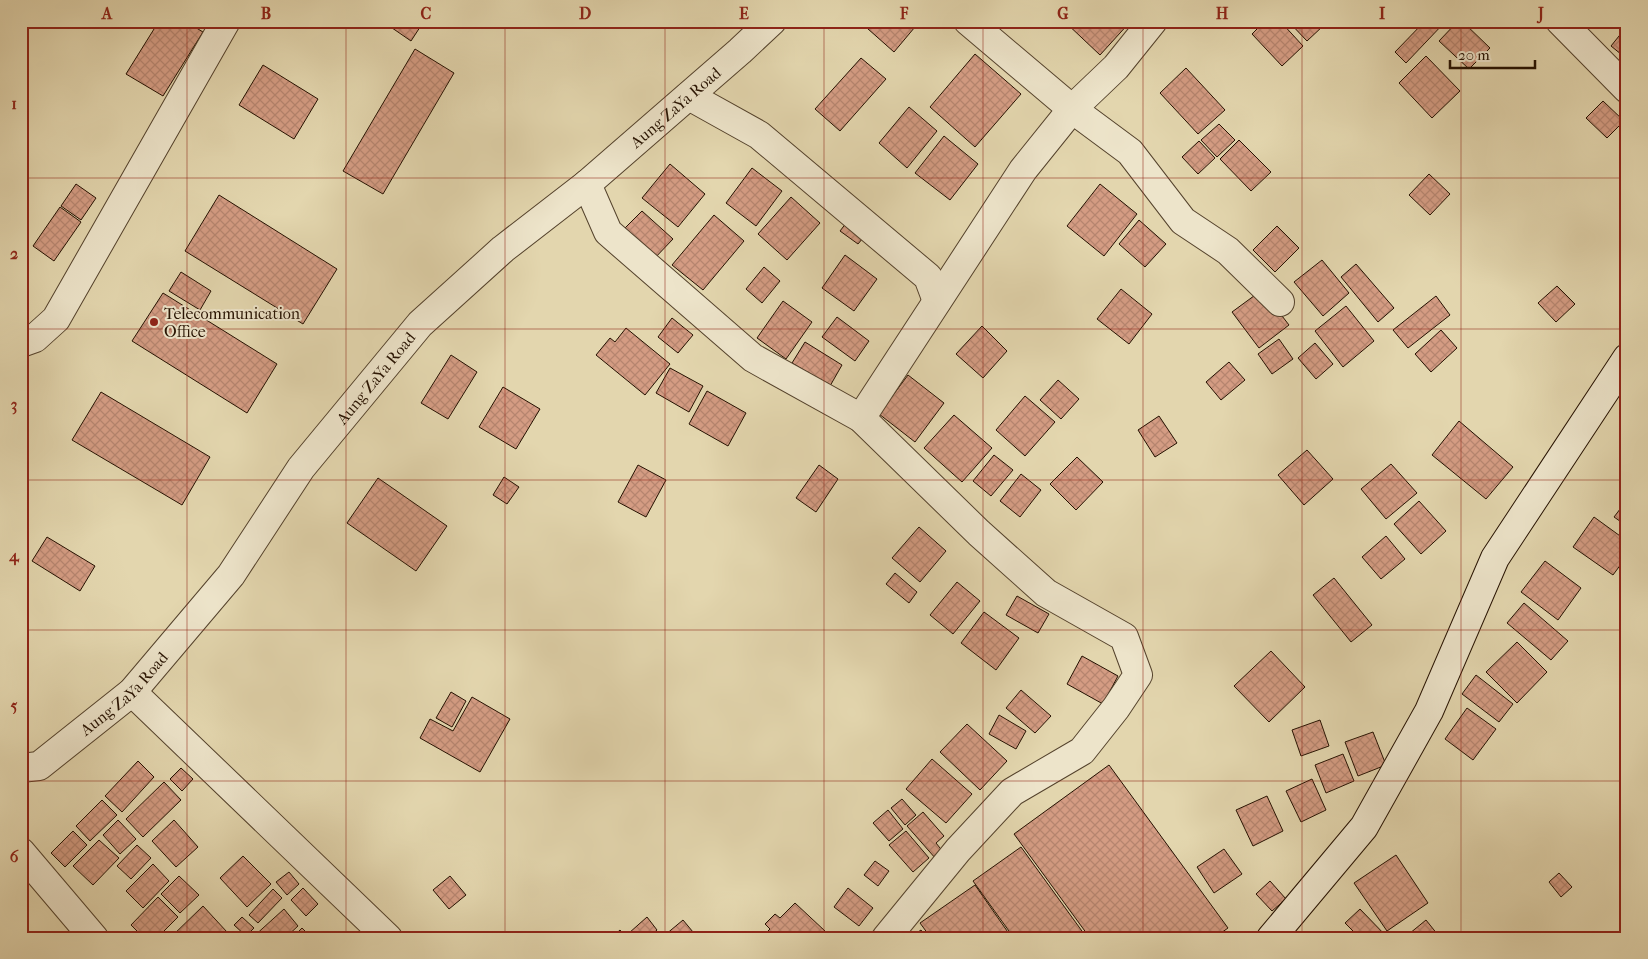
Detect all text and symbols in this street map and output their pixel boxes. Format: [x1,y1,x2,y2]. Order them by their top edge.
text: A [101,4,113,23]
text: B [261,4,271,23]
text: C [421,4,432,23]
text: D [579,4,591,23]
text: E [739,4,749,23]
text: F [899,4,909,23]
text: G [1057,4,1069,23]
text: H [1216,4,1229,23]
text: I [1379,4,1386,23]
text: J [1536,4,1544,24]
scale bar [1450,38,1536,70]
text: 20 m [1458,46,1490,64]
street label: Aung ZaYa Road [625,63,725,152]
text: 1 [11,94,17,113]
text: 2 [10,244,18,263]
place label: Telecommunication Office [164,304,301,341]
marker: Telecommunication Office [148,316,160,328]
street label: Aung ZaYa Road [331,328,419,429]
text: 3 [11,395,17,415]
text: 4 [8,546,20,566]
street label: Aung ZaYa Road [75,648,172,740]
text: 5 [11,696,18,715]
text: 6 [10,847,19,866]

